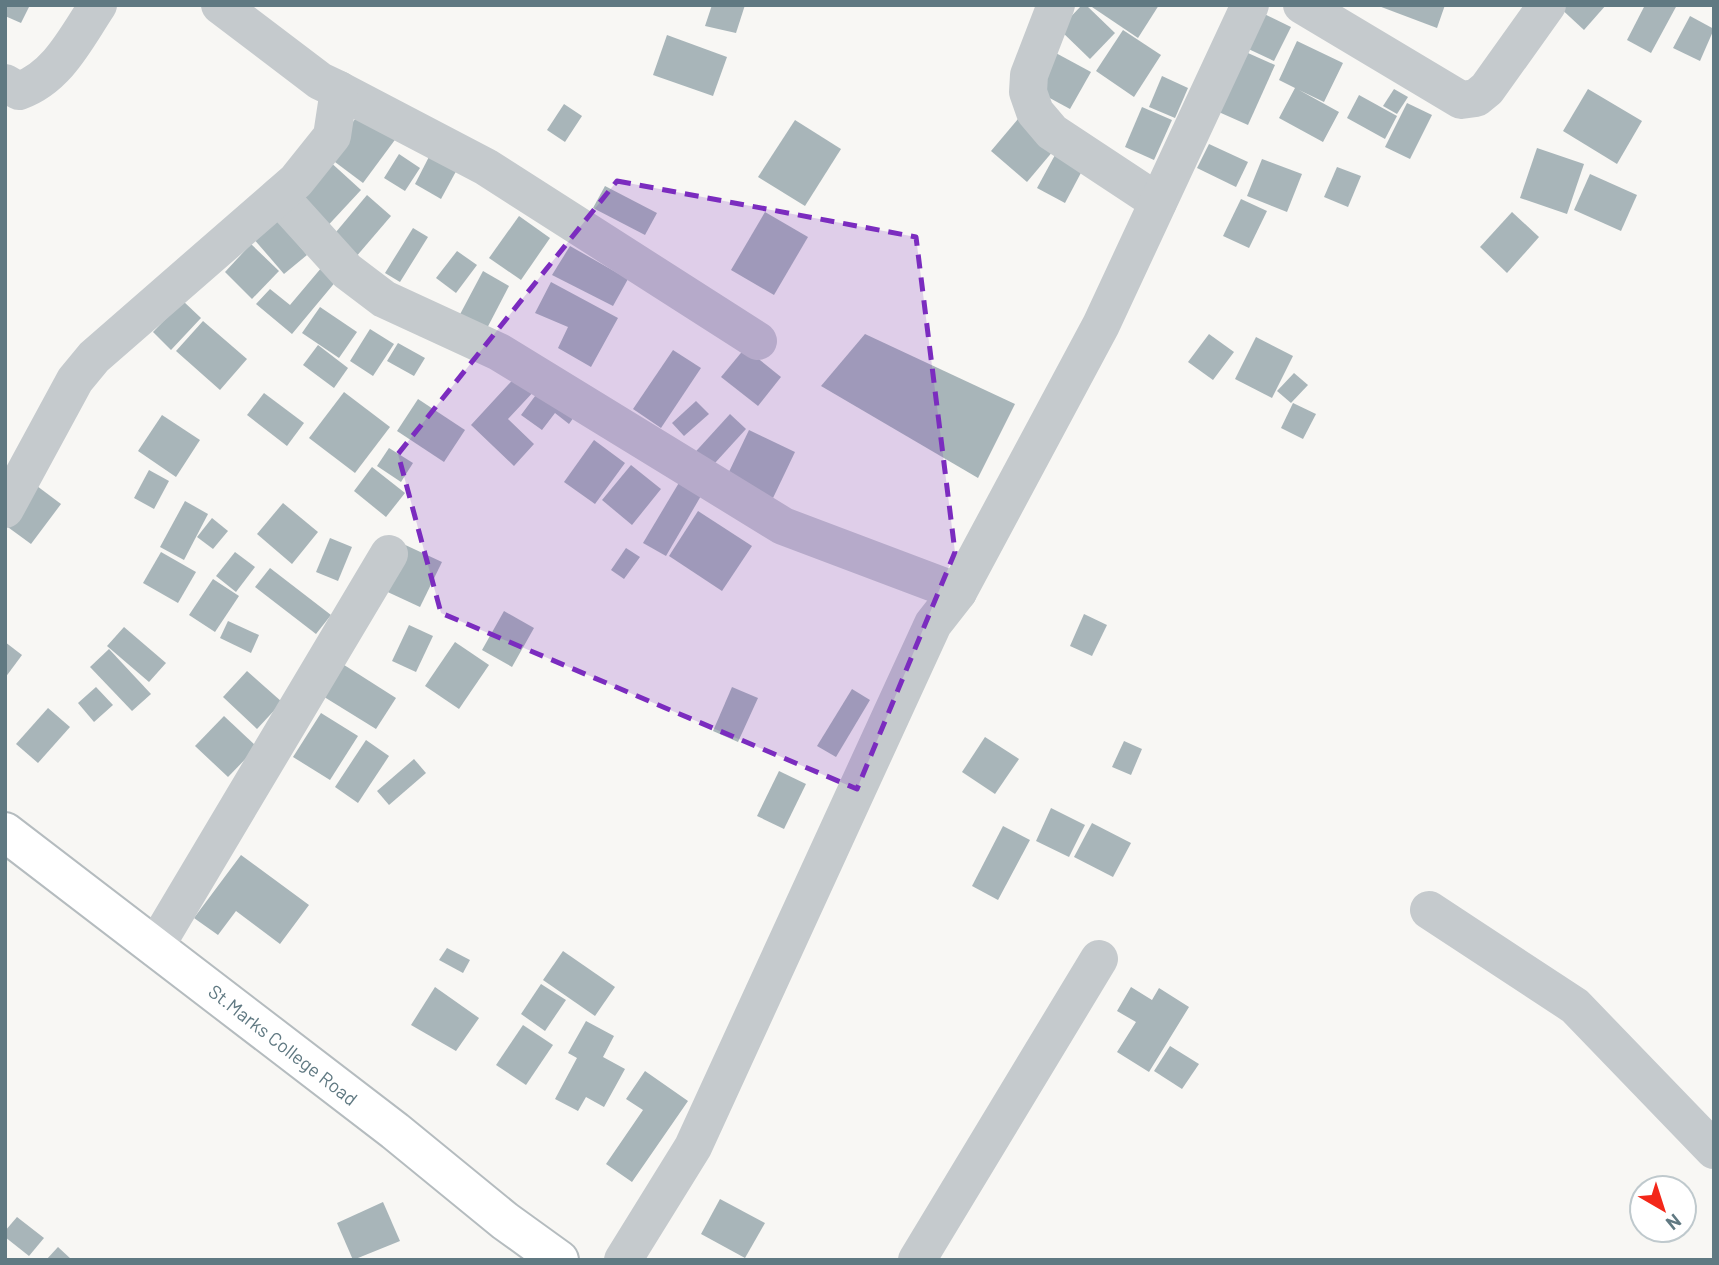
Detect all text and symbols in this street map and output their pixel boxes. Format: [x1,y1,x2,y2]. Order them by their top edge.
street label: St.Marks College Road [204,979,362,1110]
north arrow [1628,1174,1698,1244]
text: N [1662,1210,1686,1236]

